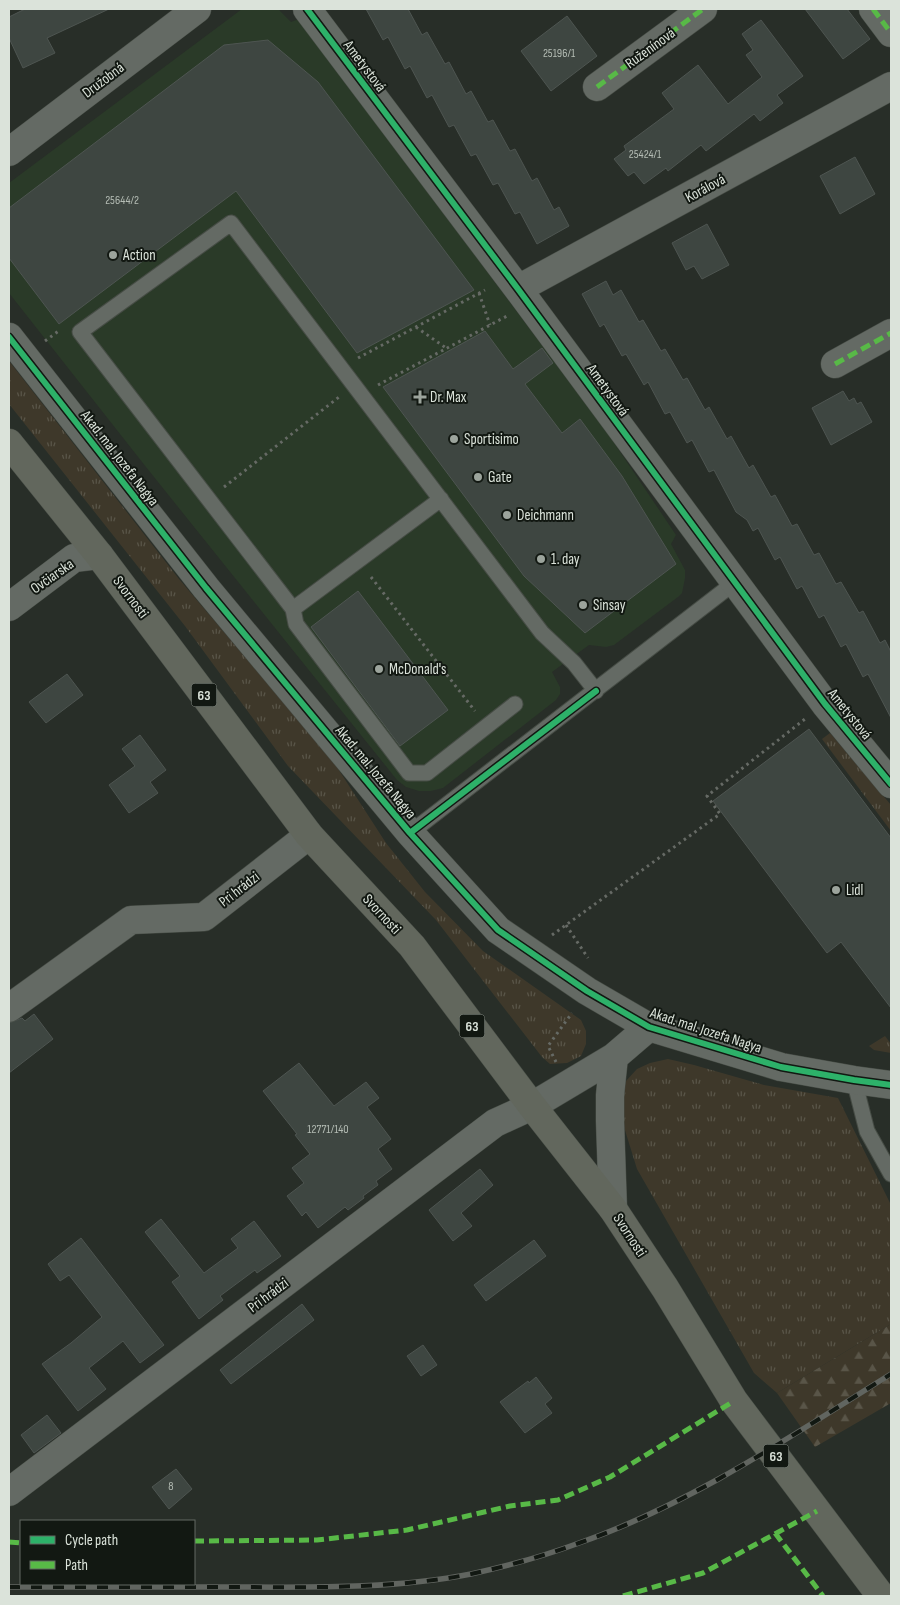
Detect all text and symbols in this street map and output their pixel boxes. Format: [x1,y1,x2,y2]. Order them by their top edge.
street label: Ruženínová [621,24,679,73]
street label: Ametystová [338,36,390,96]
house number: 25196/1 [543,46,576,61]
street label: Družobná [79,58,128,102]
house number: 25424/1 [629,147,662,162]
street label: Korálová [682,170,729,207]
house number: 25644/2 [105,193,139,208]
place label: Action [122,246,156,265]
marker: Action [107,249,119,261]
street label: Ametystová [582,360,633,420]
place label: Dr. Max [430,388,467,407]
marker: Dr. Max [414,391,426,403]
street label: Akad. mal. Jozefa Nagya [76,406,163,510]
place label: Sportisimo [464,430,519,449]
marker: Sportisimo [448,433,460,445]
place label: Gate [488,468,512,487]
marker: Gate [472,471,484,483]
place label: Deichmann [517,506,574,525]
marker: Deichmann [501,509,513,521]
place label: 1. day [551,550,580,569]
marker: 1. day [535,553,547,565]
street label: Ovčiarska [27,555,78,598]
street label: Svornosti [109,572,153,622]
place label: Sinsay [593,596,626,615]
marker: Sinsay [577,599,589,611]
place label: McDonald's [389,660,447,679]
marker: McDonald's [373,663,385,675]
road number: 63 [192,684,216,706]
street label: Ametystová [823,684,876,744]
street label: Akad. mal. Jozefa Nagya [330,721,420,823]
street label: Pri hrádzi [215,867,264,911]
place label: Lidl [846,881,863,900]
marker: Lidl [830,884,842,896]
street label: Svornosti [358,890,405,939]
street label: Akad. mal. Jozefa Nagya [647,1003,764,1058]
road number: 63 [460,1014,484,1038]
house number: 12771/140 [307,1122,349,1137]
street label: Svornosti [609,1210,651,1261]
street label: Pri hrádzi [244,1274,293,1317]
road number: 63 [764,1444,788,1468]
house number: 8 [168,1479,174,1494]
legend [20,1520,195,1585]
text: Cycle path [65,1531,118,1550]
text: Path [65,1556,88,1575]

